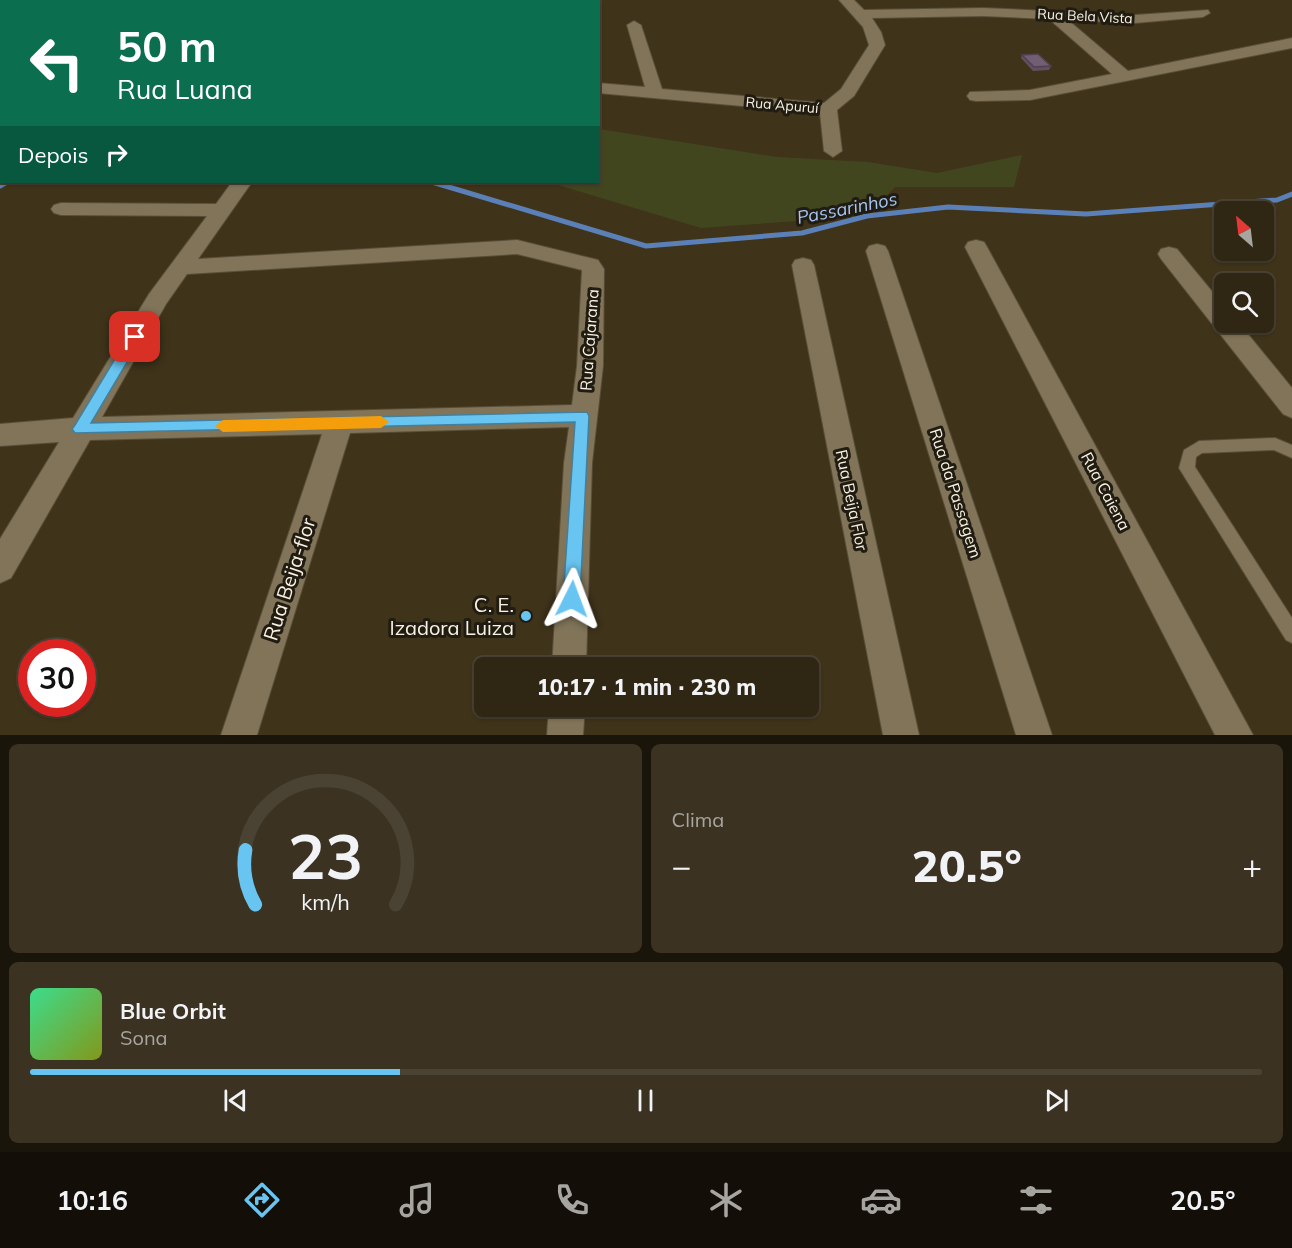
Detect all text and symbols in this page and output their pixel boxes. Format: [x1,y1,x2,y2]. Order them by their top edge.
street label: Rua Bela Vista [1037,5,1133,27]
text: 50 m [117,20,217,73]
icon: left [18,24,96,102]
text: Rua Luana [117,72,253,106]
street label: Rua Apuruí [745,93,820,117]
icon: right [100,138,133,171]
text: Depois [18,141,88,169]
water label: Passarinhos [795,187,899,229]
north arrow [1214,201,1274,261]
map controls [1214,201,1274,333]
button: search [1214,273,1274,333]
street label: Rua Cajarana [575,288,603,392]
pin [109,311,160,362]
icon: arrive [118,320,151,353]
street label: Rua da Passagem [926,426,986,560]
street label: Rua Beija Flor [832,448,873,553]
street label: Rua Caiena [1077,448,1135,534]
street label: Rua Beija-flor [257,514,321,643]
position arrow [540,567,604,631]
place label: C. E. Izadora Luiza [389,592,514,640]
marker: C. E. Izadora Luiza [519,609,533,623]
speed limit sign: 30 [18,639,96,717]
text: 10:17 · 1 min · 230 m [537,673,756,701]
text: Clima [672,807,724,832]
text: 23 [288,816,363,895]
text: 20.5° [912,837,1022,893]
text: − [672,845,691,886]
text: + [1242,845,1262,886]
text: km/h [301,889,349,916]
text: Blue Orbit [120,997,226,1025]
text: Sona [120,1025,168,1050]
icon: previous [219,1084,252,1117]
icon: pause [629,1084,662,1117]
icon: next [1040,1084,1073,1117]
icon: directions [241,1179,283,1221]
icon: music [396,1179,438,1221]
icon: phone [551,1179,593,1221]
icon: climate [705,1179,747,1221]
icon: car [860,1179,902,1221]
icon: filters [1015,1179,1057,1221]
text: 10:16 [56,1183,128,1217]
text: 20.5° [1170,1183,1235,1217]

